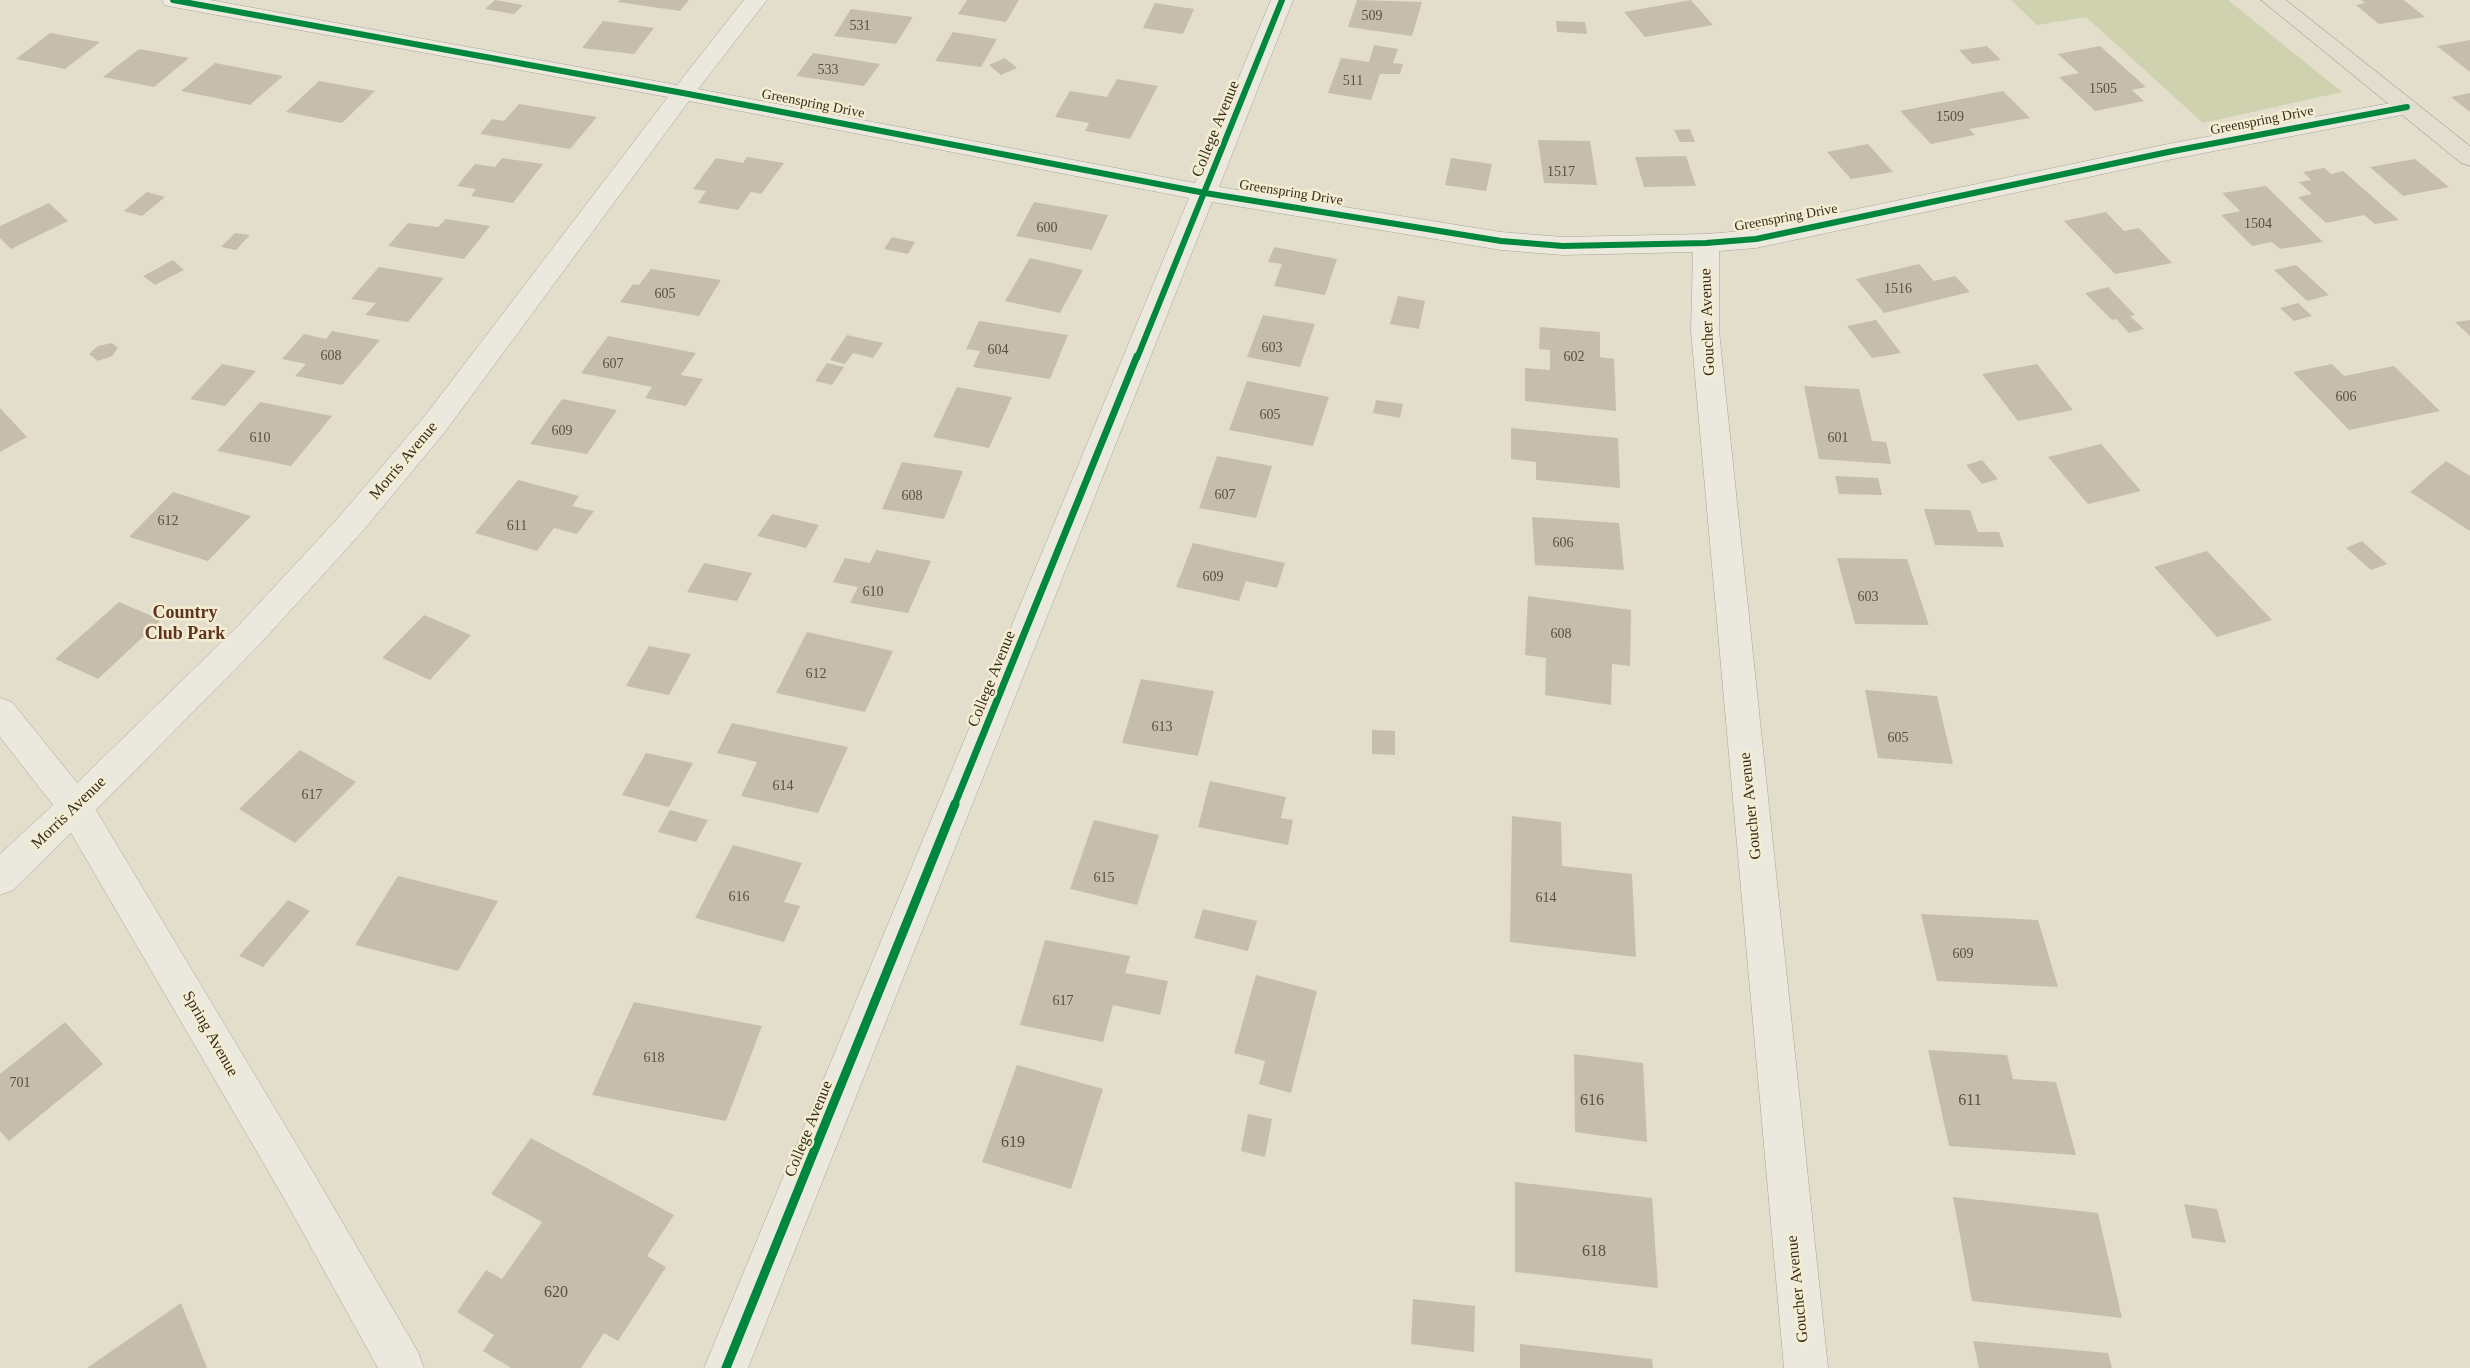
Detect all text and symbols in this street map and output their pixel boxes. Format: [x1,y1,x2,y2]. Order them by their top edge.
house number: 509 [1362,8,1382,24]
house number: 531 [850,18,870,34]
house number: 533 [818,62,838,78]
house number: 511 [1343,73,1363,89]
street label: College Avenue [1188,78,1244,180]
house number: 1505 [2089,81,2117,97]
street label: Greenspring Drive [760,86,866,122]
street label: Greenspring Drive [2209,103,2315,139]
house number: 1509 [1936,109,1964,125]
house number: 1517 [1547,164,1575,180]
street label: Greenspring Drive [1238,177,1344,209]
street label: Greenspring Drive [1733,201,1839,235]
house number: 1504 [2244,216,2272,232]
house number: 600 [1036,220,1058,236]
street label: Goucher Avenue [1697,268,1719,376]
house number: 1516 [1884,281,1912,297]
house number: 605 [654,286,676,302]
house number: 603 [1262,340,1282,356]
house number: 604 [988,342,1008,358]
house number: 608 [320,348,342,364]
house number: 602 [1564,349,1584,365]
house number: 607 [602,356,624,372]
house number: 606 [2336,389,2356,405]
house number: 605 [1260,407,1280,423]
street label: Morris Avenue [366,418,442,504]
house number: 609 [552,423,572,439]
house number: 610 [250,430,270,446]
house number: 601 [1828,430,1848,446]
house number: 607 [1214,487,1236,503]
house number: 608 [902,488,922,504]
house number: 612 [158,513,178,529]
house number: 611 [507,518,527,534]
house number: 606 [1552,535,1574,551]
house number: 609 [1202,569,1224,585]
house number: 610 [862,584,884,600]
house number: 603 [1858,589,1878,605]
district label: Country Club Park [145,602,225,644]
house number: 608 [1550,626,1572,642]
street label: College Avenue [964,628,1020,730]
house number: 612 [806,666,826,682]
house number: 613 [1152,719,1172,735]
house number: 605 [1888,730,1908,746]
street label: Goucher Avenue [1736,751,1766,861]
street label: Morris Avenue [28,773,110,853]
house number: 614 [772,778,794,794]
house number: 617 [302,787,322,803]
house number: 615 [1094,870,1114,886]
house number: 616 [728,889,750,905]
house number: 614 [1536,890,1556,906]
house number: 609 [1952,946,1974,962]
street label: Spring Avenue [178,988,242,1080]
house number: 617 [1052,993,1074,1009]
house number: 618 [644,1050,664,1066]
house number: 701 [10,1075,31,1091]
street label: College Avenue [781,1078,837,1180]
house number: 616 [1580,1091,1604,1111]
house number: 611 [1958,1091,1982,1111]
house number: 619 [1001,1133,1025,1153]
street label: Goucher Avenue [1783,1234,1813,1344]
house number: 618 [1582,1242,1606,1262]
house number: 620 [544,1283,568,1303]

